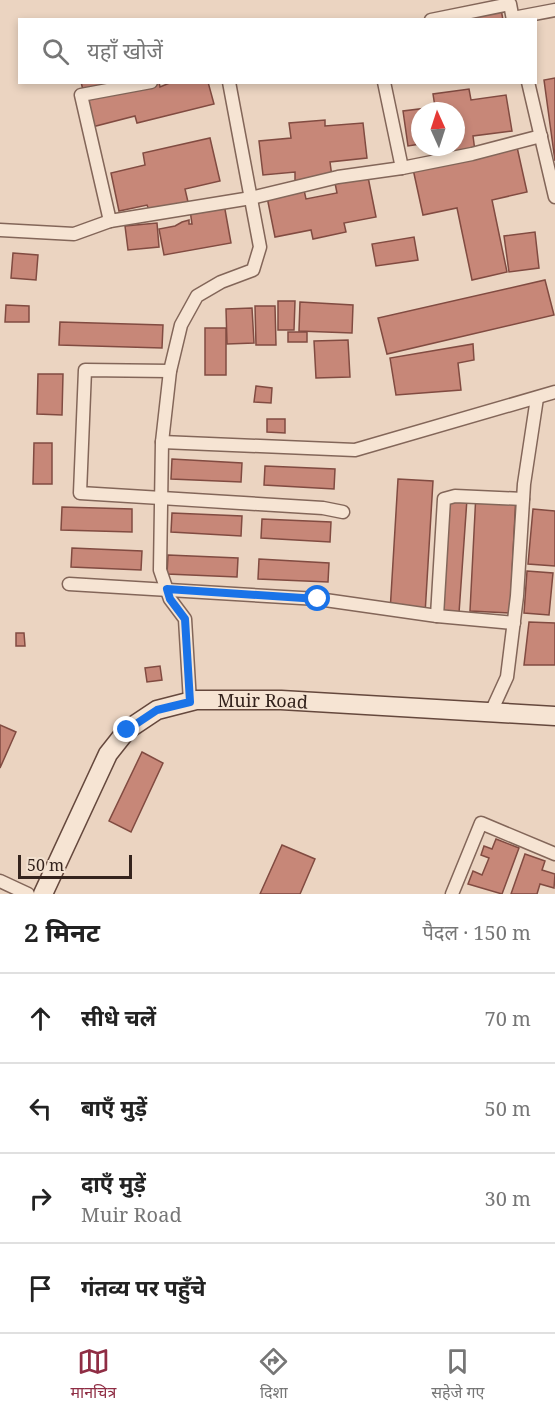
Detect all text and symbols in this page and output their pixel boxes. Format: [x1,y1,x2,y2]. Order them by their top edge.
search box [18,18,537,84]
icon: search [39,35,72,68]
text: यहाँ खोजें [87,35,163,65]
north arrow [411,102,465,156]
route start [304,585,330,611]
street label: Muir Road [217,688,309,714]
route end [113,716,139,742]
scale bar [18,852,132,880]
text: 50 m [27,854,64,876]
text: 2 मिनट [24,914,100,950]
text: पैदल · 150 m [422,919,531,946]
icon: ahead [24,1002,57,1035]
text: सीधे चलें [81,1002,156,1032]
text: 70 m [485,1005,531,1032]
icon: left [24,1092,57,1125]
text: बाएँ मुड़ें [81,1092,147,1122]
text: 50 m [485,1095,531,1122]
text: दाएँ मुड़ें [81,1168,146,1198]
icon: right [24,1182,57,1215]
text: 30 m [485,1185,531,1212]
text: Muir Road [81,1201,182,1228]
icon: arrive [24,1272,57,1305]
text: गंतव्य पर पहुँचे [81,1272,206,1302]
tab: मानचित्र [71,1345,116,1405]
tab: दिशा [257,1345,290,1405]
tab: सहेजे गए [431,1345,484,1405]

